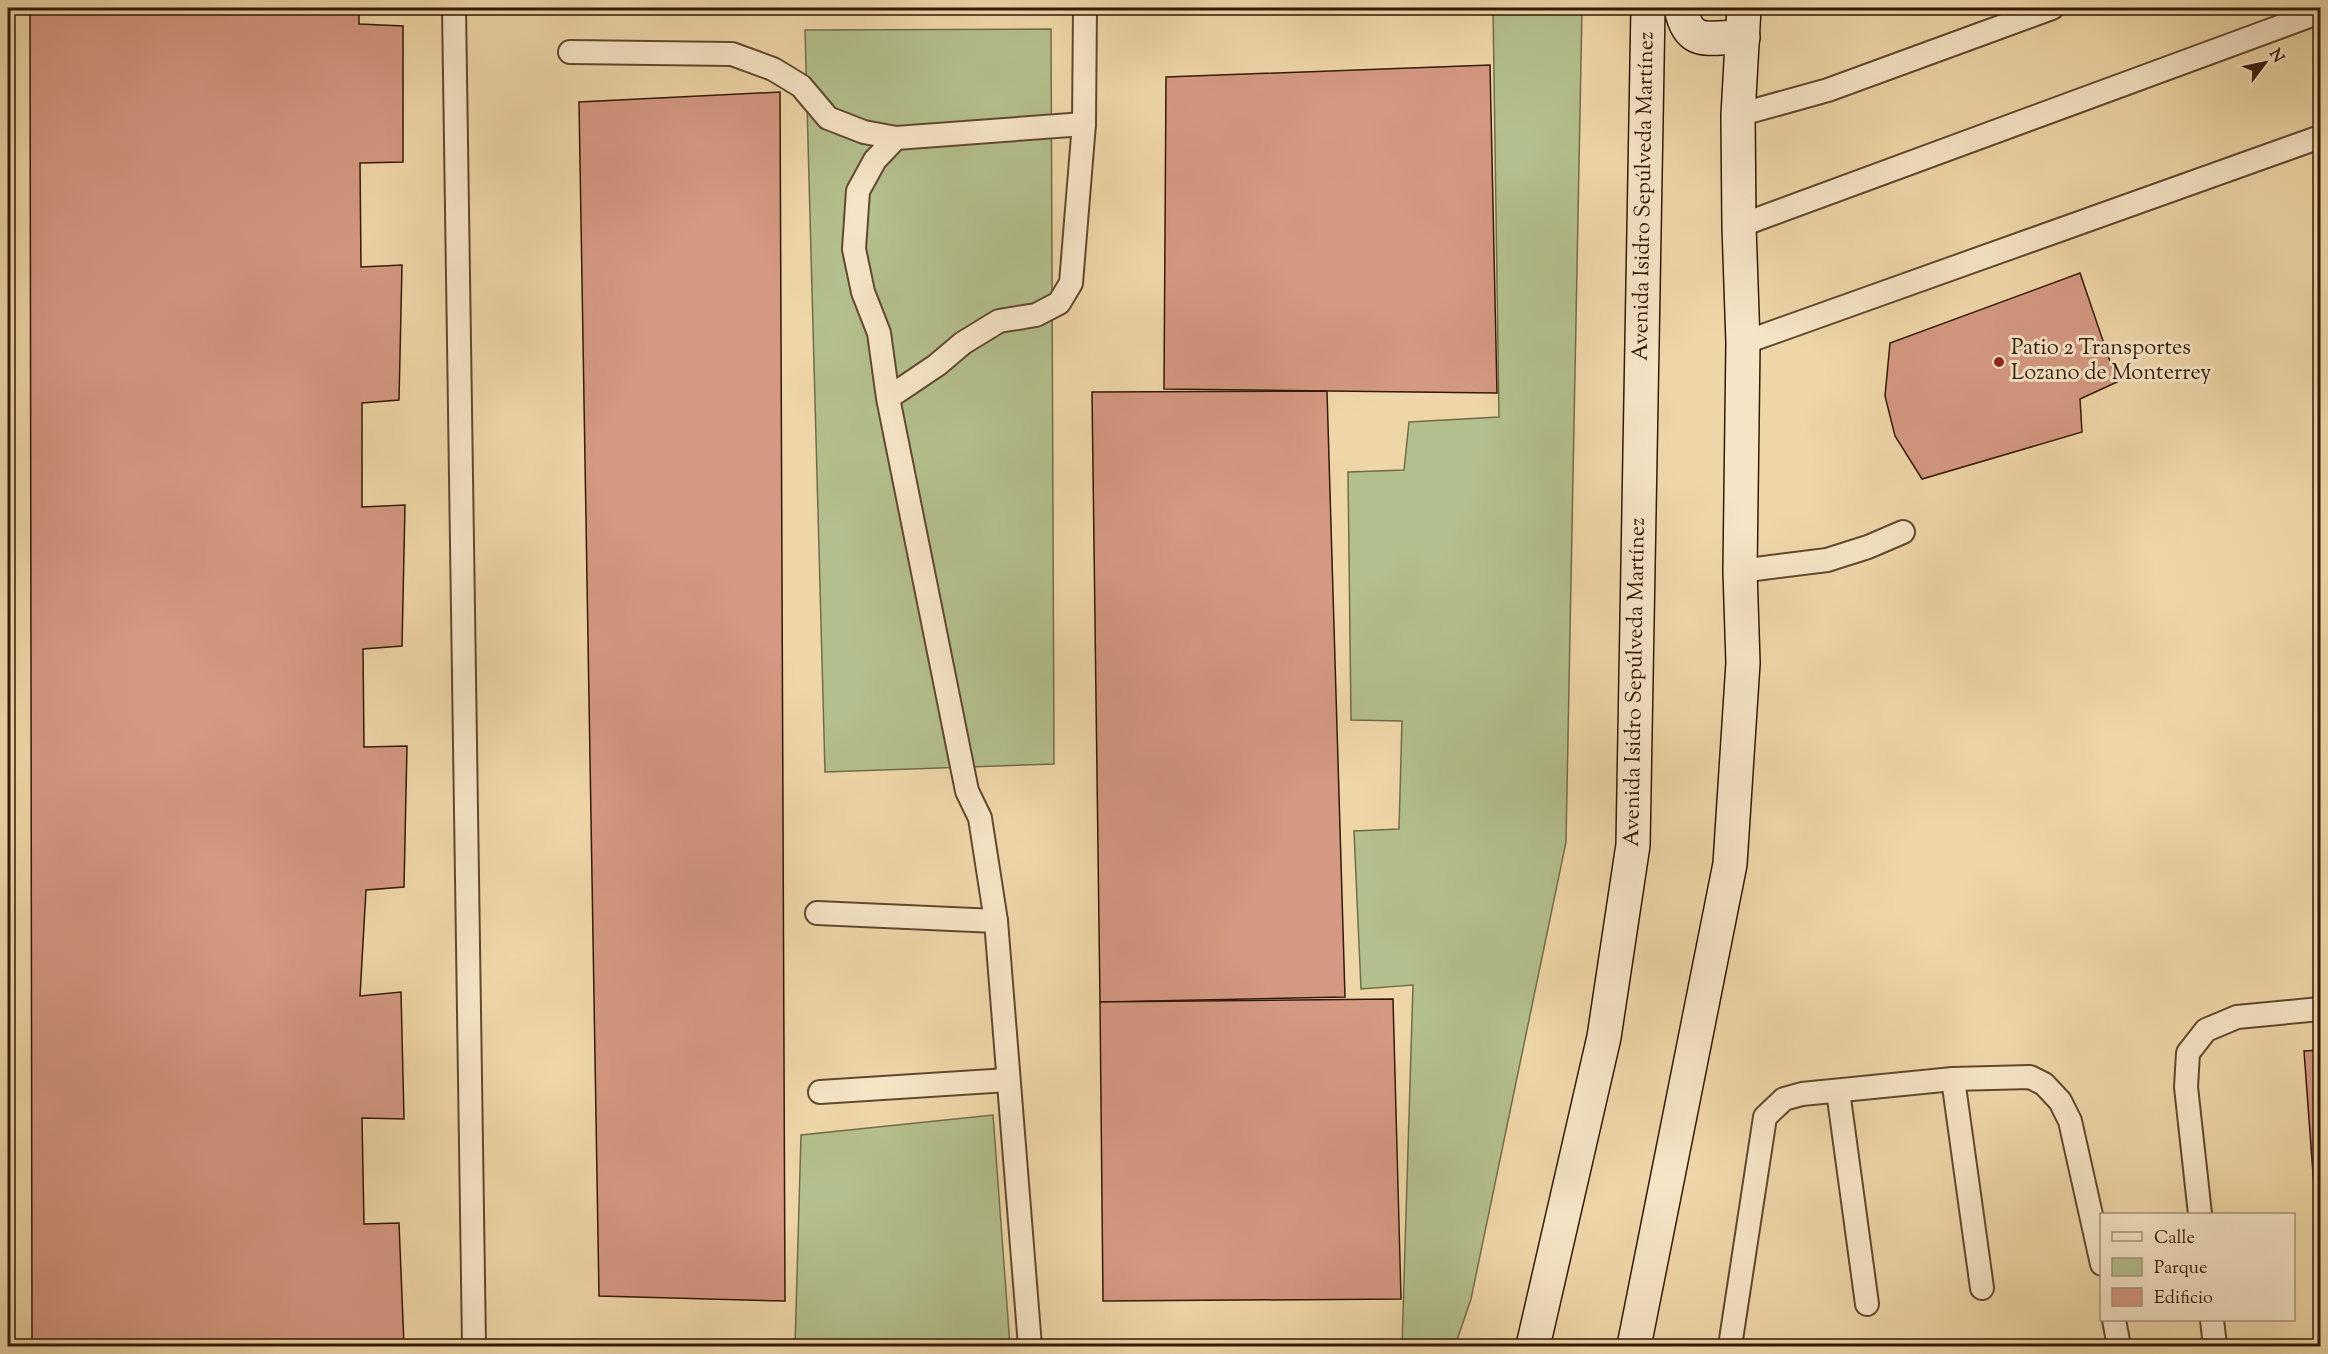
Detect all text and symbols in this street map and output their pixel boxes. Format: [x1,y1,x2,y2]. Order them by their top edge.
street label: Avenida Isidro Sepúlveda Martínez [1626,31,1664,361]
north arrow [2235,33,2295,93]
text: N [2262,45,2289,68]
place label: Patio 2 Transportes Lozano de Monterrey [2011,333,2211,390]
marker: Patio 2 Transportes Lozano de Monterrey [1992,355,2006,369]
street label: Avenida Isidro Sepúlveda Martínez [1617,517,1655,847]
legend [2100,1213,2295,1321]
text: Calle [2154,1226,2195,1252]
text: Parque [2154,1256,2207,1282]
text: Edificio [2154,1286,2213,1312]

